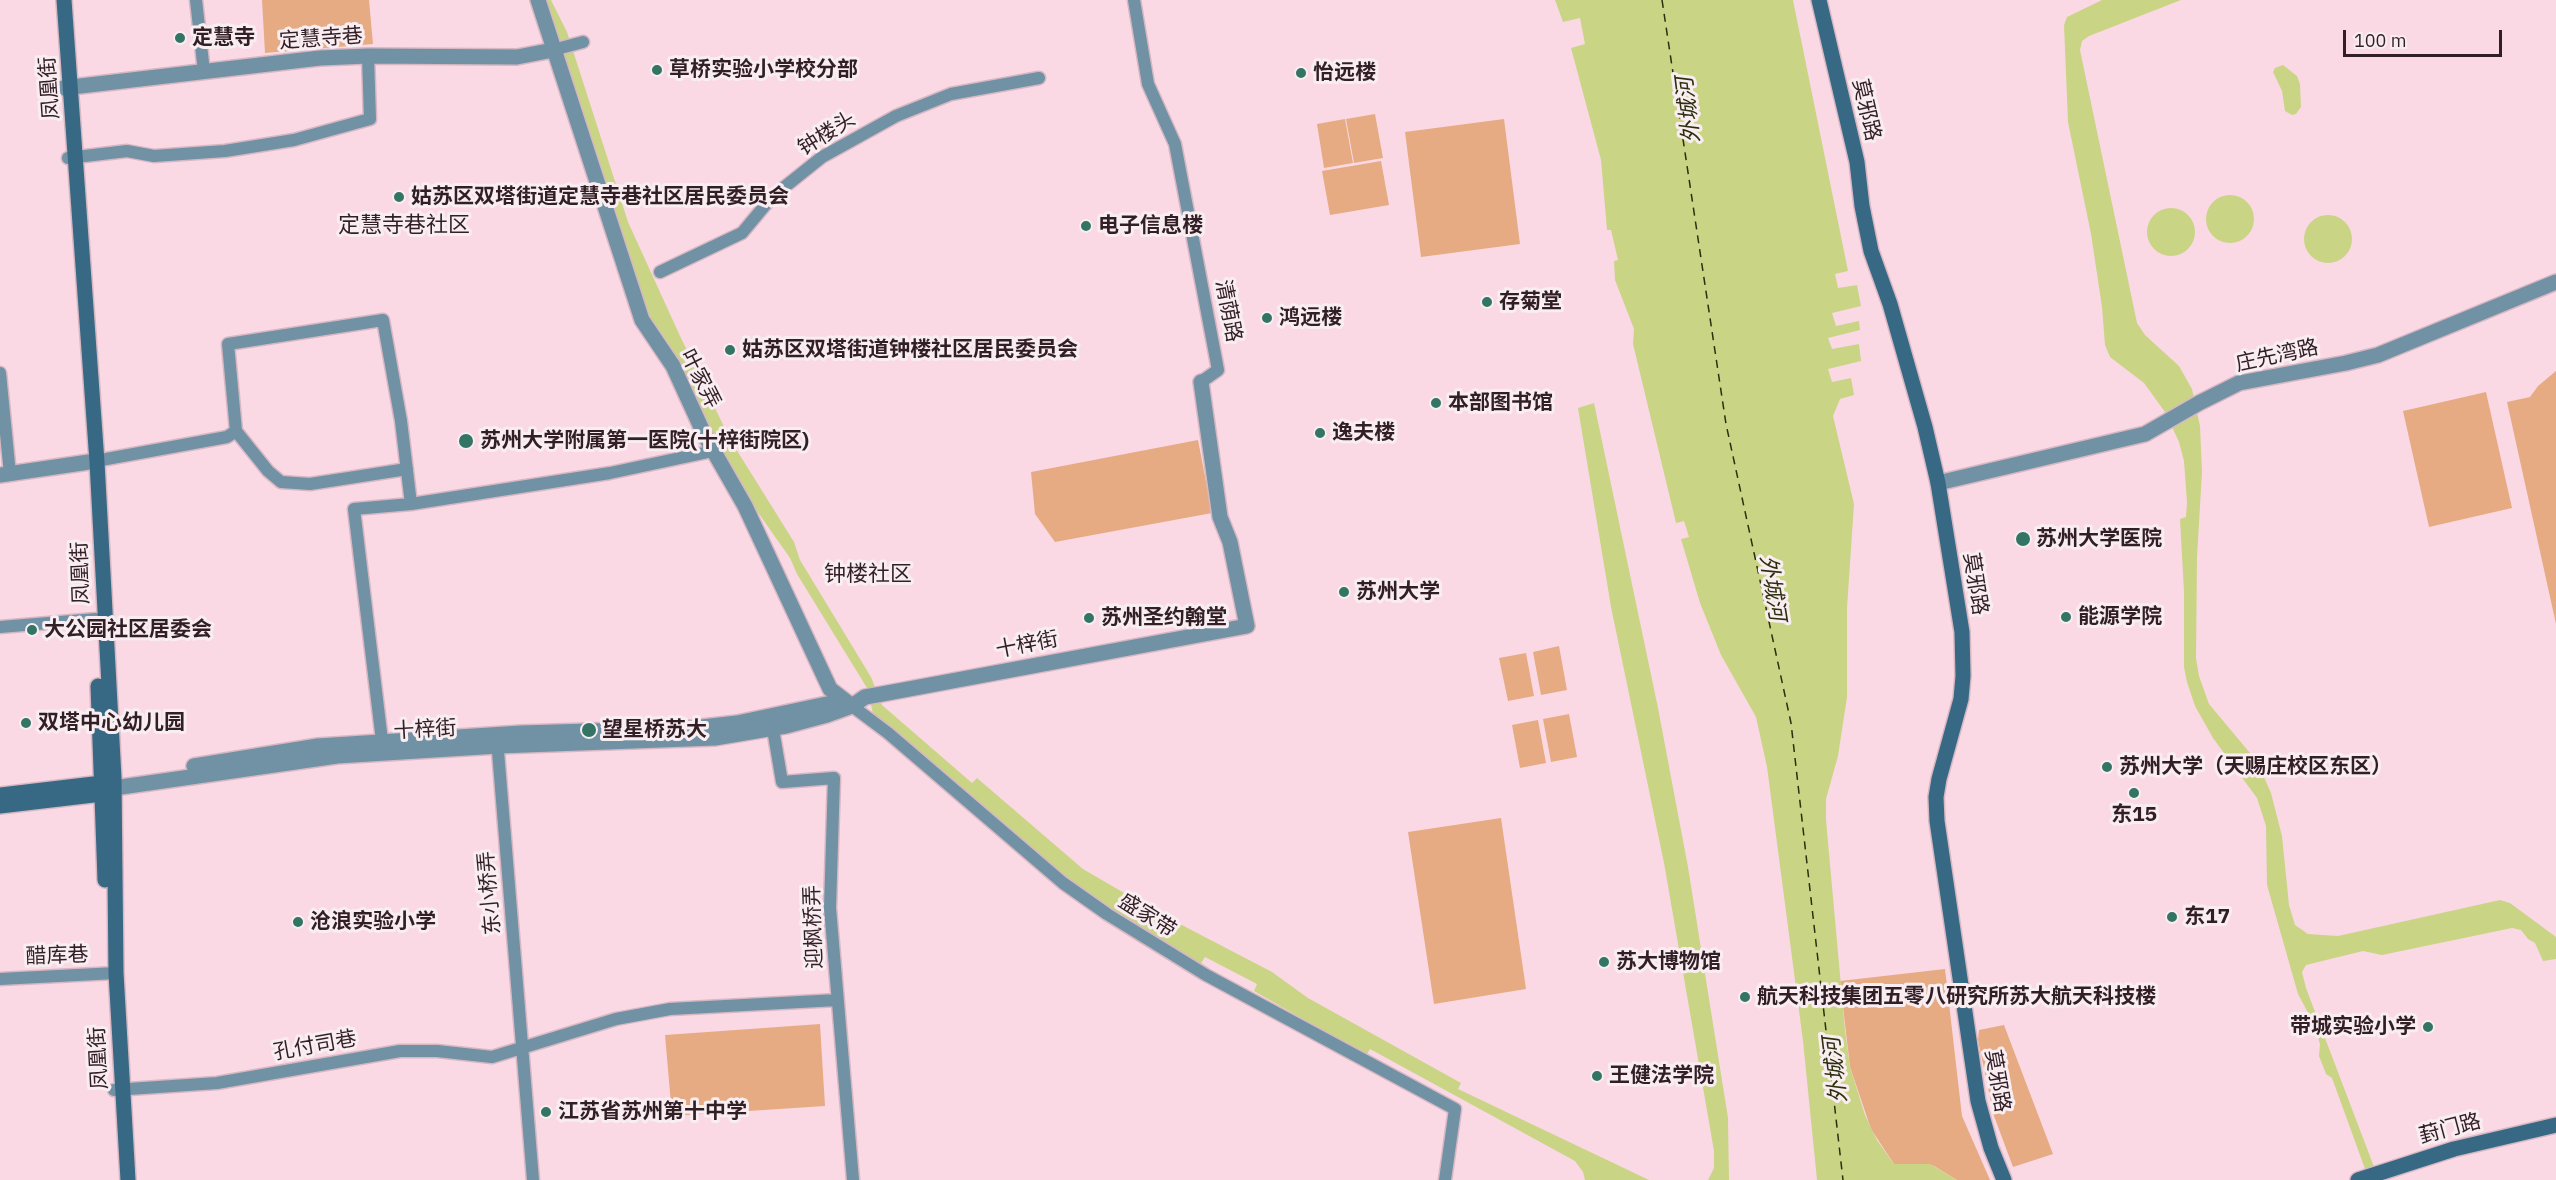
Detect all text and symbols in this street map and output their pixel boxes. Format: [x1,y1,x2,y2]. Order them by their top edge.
scale bar [2346,18,2505,56]
street label: 定慧寺巷 [278,24,364,54]
place label: 定慧寺 [192,25,255,51]
text: 100 m [2354,29,2406,52]
marker: 定慧寺 [173,31,187,45]
street label: 凤凰街 [35,56,65,120]
place label: 草桥实验小学校分部 [669,57,858,83]
place label: 怡远楼 [1313,60,1376,86]
marker: 草桥实验小学校分部 [650,63,664,77]
marker: 怡远楼 [1294,66,1308,80]
water label: 外城河 [1672,76,1706,144]
street label: 莫邪路 [1847,76,1885,144]
street label: 钟楼头 [794,107,860,161]
place label: 姑苏区双塔街道定慧寺巷社区居民委员会 [411,184,789,210]
marker: 姑苏区双塔街道定慧寺巷社区居民委员会 [392,190,406,204]
district label: 定慧寺巷社区 [338,213,470,239]
place label: 电子信息楼 [1098,213,1203,239]
marker: 电子信息楼 [1079,219,1093,233]
street label: 清荫路 [1210,278,1246,344]
place label: 存菊堂 [1499,289,1562,315]
marker: 存菊堂 [1480,295,1494,309]
place label: 鸿远楼 [1279,305,1342,331]
marker: 鸿远楼 [1260,311,1274,325]
street label: 庄先湾路 [2233,335,2321,377]
place label: 姑苏区双塔街道钟楼社区居民委员会 [742,337,1078,363]
marker: 姑苏区双塔街道钟楼社区居民委员会 [723,343,737,357]
street label: 叶家弄 [674,345,726,413]
place label: 本部图书馆 [1448,390,1553,416]
marker: 本部图书馆 [1429,396,1443,410]
place label: 逸夫楼 [1332,420,1395,446]
marker: 逸夫楼 [1313,426,1327,440]
place label: 苏州大学附属第一医院(十梓街院区) [480,428,809,454]
marker: 苏州大学附属第一医院(十梓街院区) [457,432,475,450]
place label: 苏州大学医院 [2036,526,2162,552]
marker: 苏州大学医院 [2014,530,2032,548]
street label: 凤凰街 [67,541,95,605]
street label: 莫邪路 [1958,551,1992,617]
water label: 外城河 [1754,553,1790,623]
district label: 钟楼社区 [824,562,912,588]
place label: 苏州大学 [1356,579,1440,605]
marker: 苏州大学 [1337,585,1351,599]
place label: 能源学院 [2078,604,2162,630]
place label: 苏州圣约翰堂 [1101,605,1227,631]
marker: 能源学院 [2059,610,2073,624]
marker: 苏州圣约翰堂 [1082,611,1096,625]
place label: 大公园社区居委会 [44,617,212,643]
marker: 大公园社区居委会 [25,623,39,637]
street label: 十梓街 [994,627,1060,663]
place label: 双塔中心幼儿园 [38,710,185,736]
marker: 双塔中心幼儿园 [19,716,33,730]
street label: 十梓街 [393,716,457,744]
place label: 望星桥苏大 [602,717,707,743]
marker: 望星桥苏大 [580,721,598,739]
place label: 苏州大学（天赐庄校区东区） [2119,754,2392,780]
marker: 苏州大学（天赐庄校区东区） [2100,760,2114,774]
marker: 东15 [2127,786,2141,800]
place label: 东15 [2111,802,2157,828]
street label: 东小桥弄 [474,850,506,936]
street label: 迎枫桥弄 [800,885,828,969]
street label: 盛家带 [1114,889,1180,943]
place label: 东17 [2184,904,2230,930]
place label: 沧浪实验小学 [310,909,436,935]
marker: 东17 [2165,910,2179,924]
marker: 沧浪实验小学 [291,915,305,929]
street label: 醋库巷 [25,942,89,970]
place label: 苏大博物馆 [1616,949,1721,975]
marker: 苏大博物馆 [1597,955,1611,969]
place label: 航天科技集团五零八研究所苏大航天科技楼 [1757,984,2156,1010]
marker: 航天科技集团五零八研究所苏大航天科技楼 [1738,990,1752,1004]
place label: 带城实验小学 [2290,1014,2416,1040]
marker: 带城实验小学 [2421,1020,2435,1034]
street label: 凤凰街 [85,1026,113,1090]
street label: 孔付司巷 [271,1026,359,1066]
water label: 外城河 [1819,1036,1853,1104]
street label: 莫邪路 [1979,1048,2015,1114]
place label: 王健法学院 [1609,1063,1714,1089]
marker: 王健法学院 [1590,1069,1604,1083]
place label: 江苏省苏州第十中学 [558,1099,747,1125]
marker: 江苏省苏州第十中学 [539,1105,553,1119]
street label: 葑门路 [2416,1109,2484,1149]

